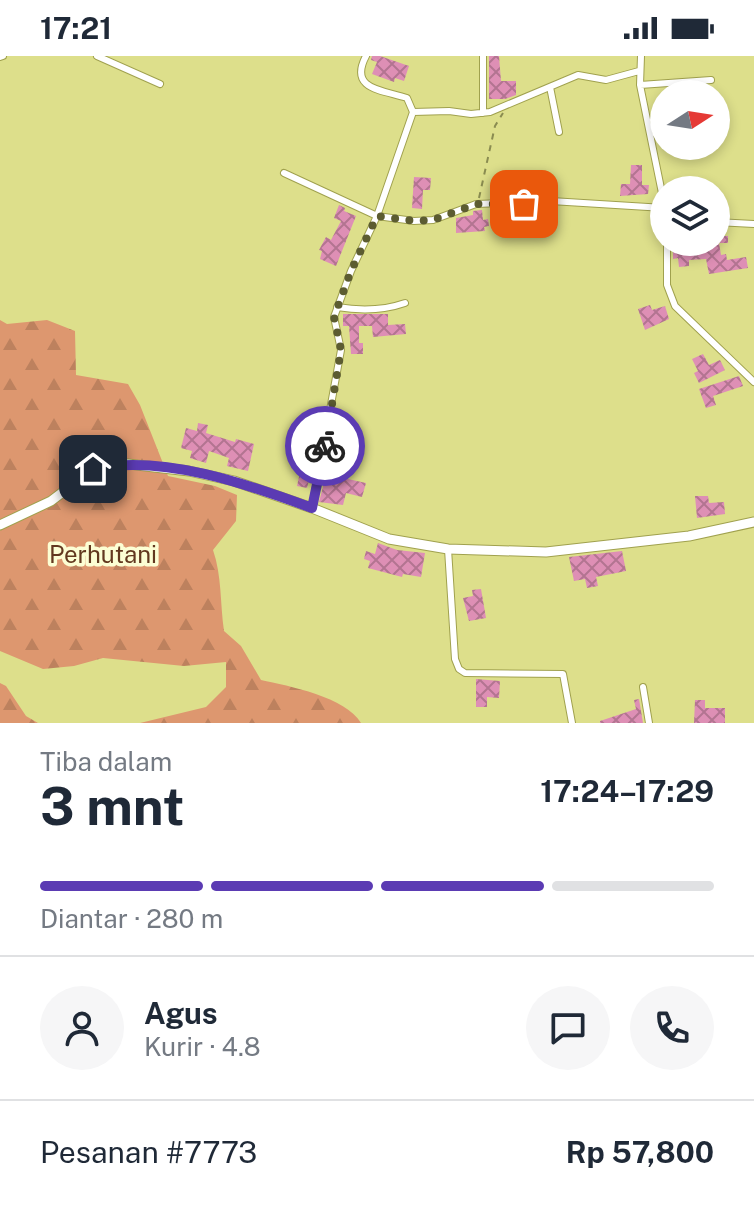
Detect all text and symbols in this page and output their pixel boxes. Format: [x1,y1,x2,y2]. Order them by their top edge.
text: 17:21 [40,10,112,46]
north arrow [650,80,730,160]
map controls [650,80,730,256]
pin [490,170,558,238]
button: layers [650,176,730,256]
icon: bag [502,182,546,226]
courier [285,406,365,486]
icon: bike [303,424,347,468]
pin [59,435,127,503]
icon: home [71,447,115,491]
park label: Perhutani [49,540,157,568]
text: Tiba dalam [40,746,172,777]
text: 17:24–17:29 [540,773,714,809]
text: 3 mnt [40,776,184,837]
text: Diantar · 280 m [40,903,223,934]
button: person [40,986,124,1070]
button: chat [526,986,610,1070]
button: phone [630,986,714,1070]
text: Agus [144,995,218,1031]
text: Kurir · 4.8 [144,1031,261,1062]
text: Pesanan #7773 [40,1134,257,1170]
text: Rp 57,800 [566,1134,714,1170]

